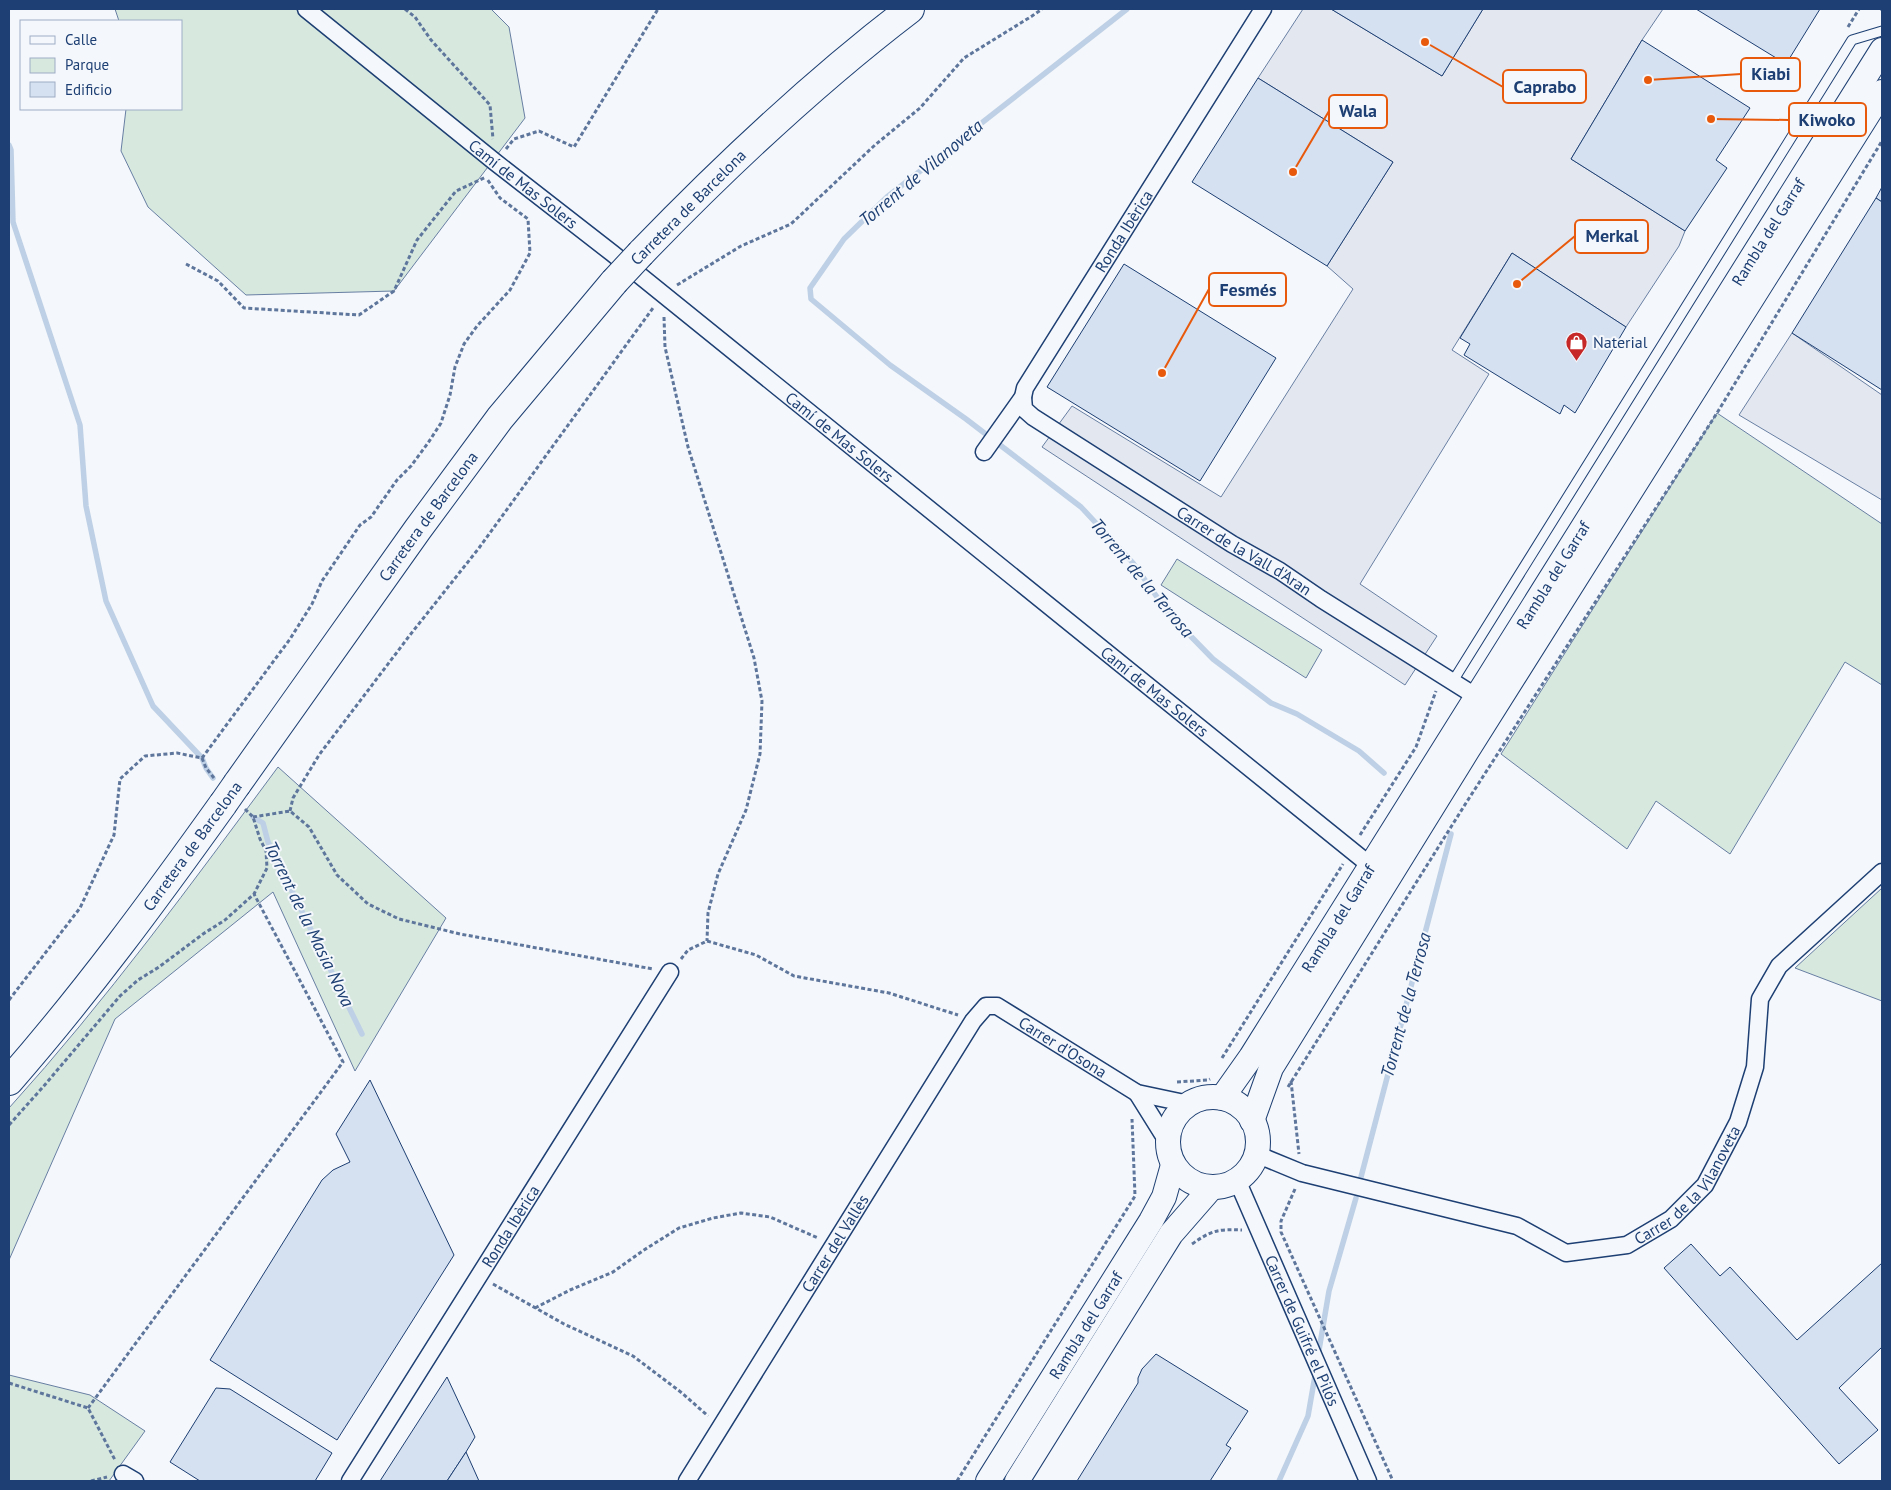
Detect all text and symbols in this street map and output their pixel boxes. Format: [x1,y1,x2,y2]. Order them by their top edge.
legend [20,20,182,110]
text: Calle [65,30,97,49]
text: Parque [65,55,109,74]
callout: Kiabi [1741,58,1800,91]
text: Kiabi [1751,62,1791,85]
callout: Caprabo [1503,70,1586,103]
text: Caprabo [1513,75,1577,98]
text: Edificio [65,80,112,99]
callout: Wala [1329,95,1387,128]
text: Wala [1339,99,1377,122]
callout: Kiwoko [1789,103,1866,136]
text: Kiwoko [1799,108,1856,131]
water label: Torrent de Vilanoveta [854,114,988,231]
street label: Camí de Mas Solers [465,135,582,233]
street label: Carretera de Barcelona [626,145,750,269]
street label: Rambla del Garraf [1727,174,1810,289]
street label: Ronda Ibèrica [1090,186,1157,276]
callout: Merkal [1575,220,1648,253]
text: Merkal [1586,224,1639,247]
callout: Fesmés [1209,273,1286,306]
text: Fesmés [1219,278,1277,301]
shop icon: Naterial [1565,330,1589,361]
place label: Naterial [1593,332,1648,352]
street label: Camí de Mas Solers [782,387,898,487]
street label: Carretera de Barcelona [374,447,482,585]
street label: Carrer de la Vall d'Aran [1173,501,1315,600]
water label: Torrent de la Terrosa [1086,513,1199,642]
street label: Rambla del Garraf [1512,517,1595,633]
street label: Camí de Mas Solers [1097,642,1213,741]
street label: Carretera de Barcelona [138,777,246,915]
water label: Torrent de la Masia Nova [259,837,360,1011]
street label: Rambla del Garraf [1297,860,1380,976]
water label: Torrent de la Terrosa [1375,930,1436,1080]
street label: Carrer d'Osona [1015,1012,1111,1082]
street label: Carrer de la Vilanoveta [1630,1122,1744,1249]
street label: Ronda Ibèrica [477,1181,543,1271]
street label: Carrer del Vallès [797,1190,873,1296]
street label: Carrer de Guifré el Pilós [1261,1252,1344,1409]
street label: Rambla del Garraf [1045,1267,1127,1383]

